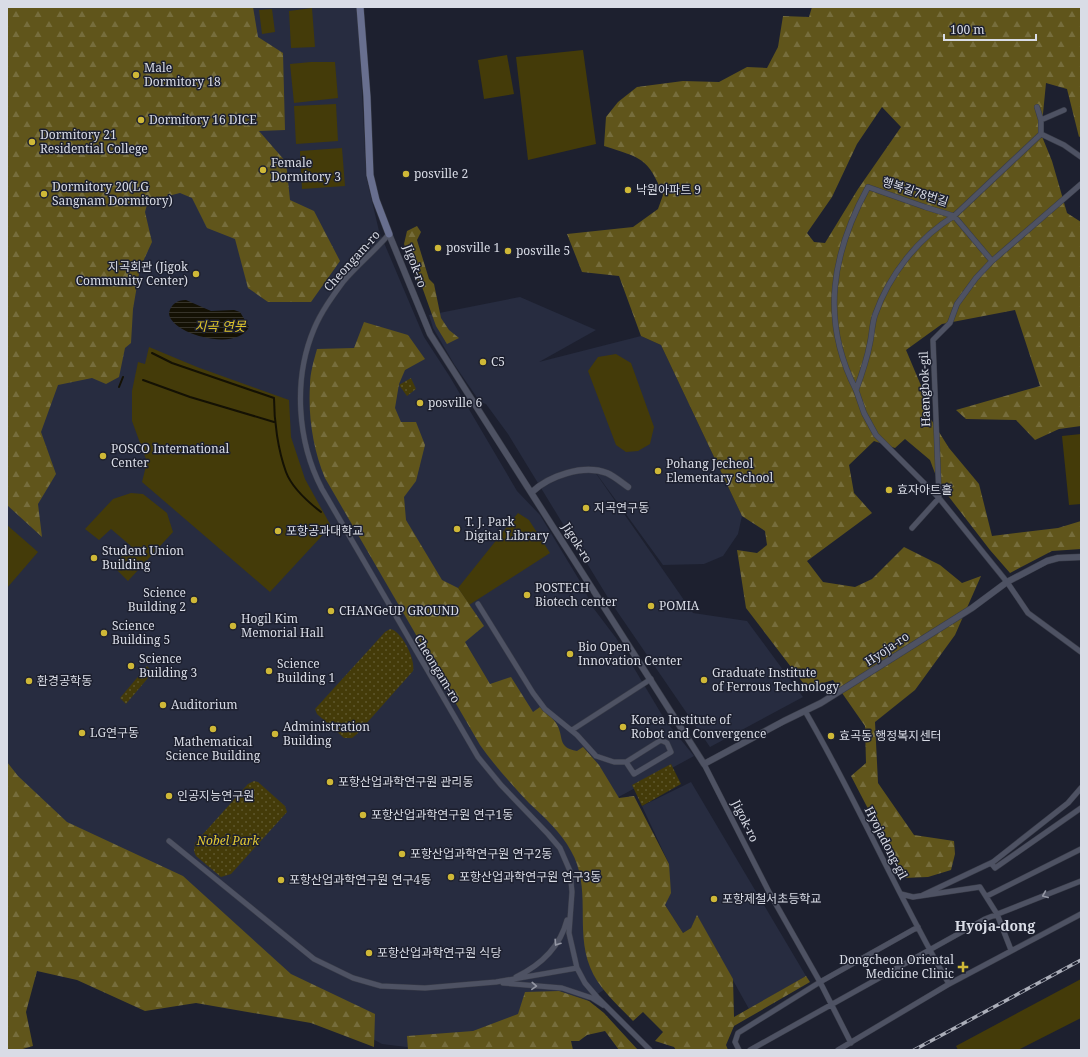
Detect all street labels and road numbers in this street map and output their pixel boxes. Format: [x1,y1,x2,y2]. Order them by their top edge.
street label: 행복길78번길 [880,173,950,210]
street label: Cheongam-ro [320,226,384,295]
street label: Jigok-ro [399,241,431,290]
street label: Haengbok-gil [915,350,934,427]
street label: Jigok-ro [558,518,597,566]
street label: Hyoja-ro [861,628,912,670]
street label: Cheongam-ro [410,631,465,706]
street label: Jigok-ro [728,796,763,845]
street label: Hyojadong-gil [861,803,912,882]

